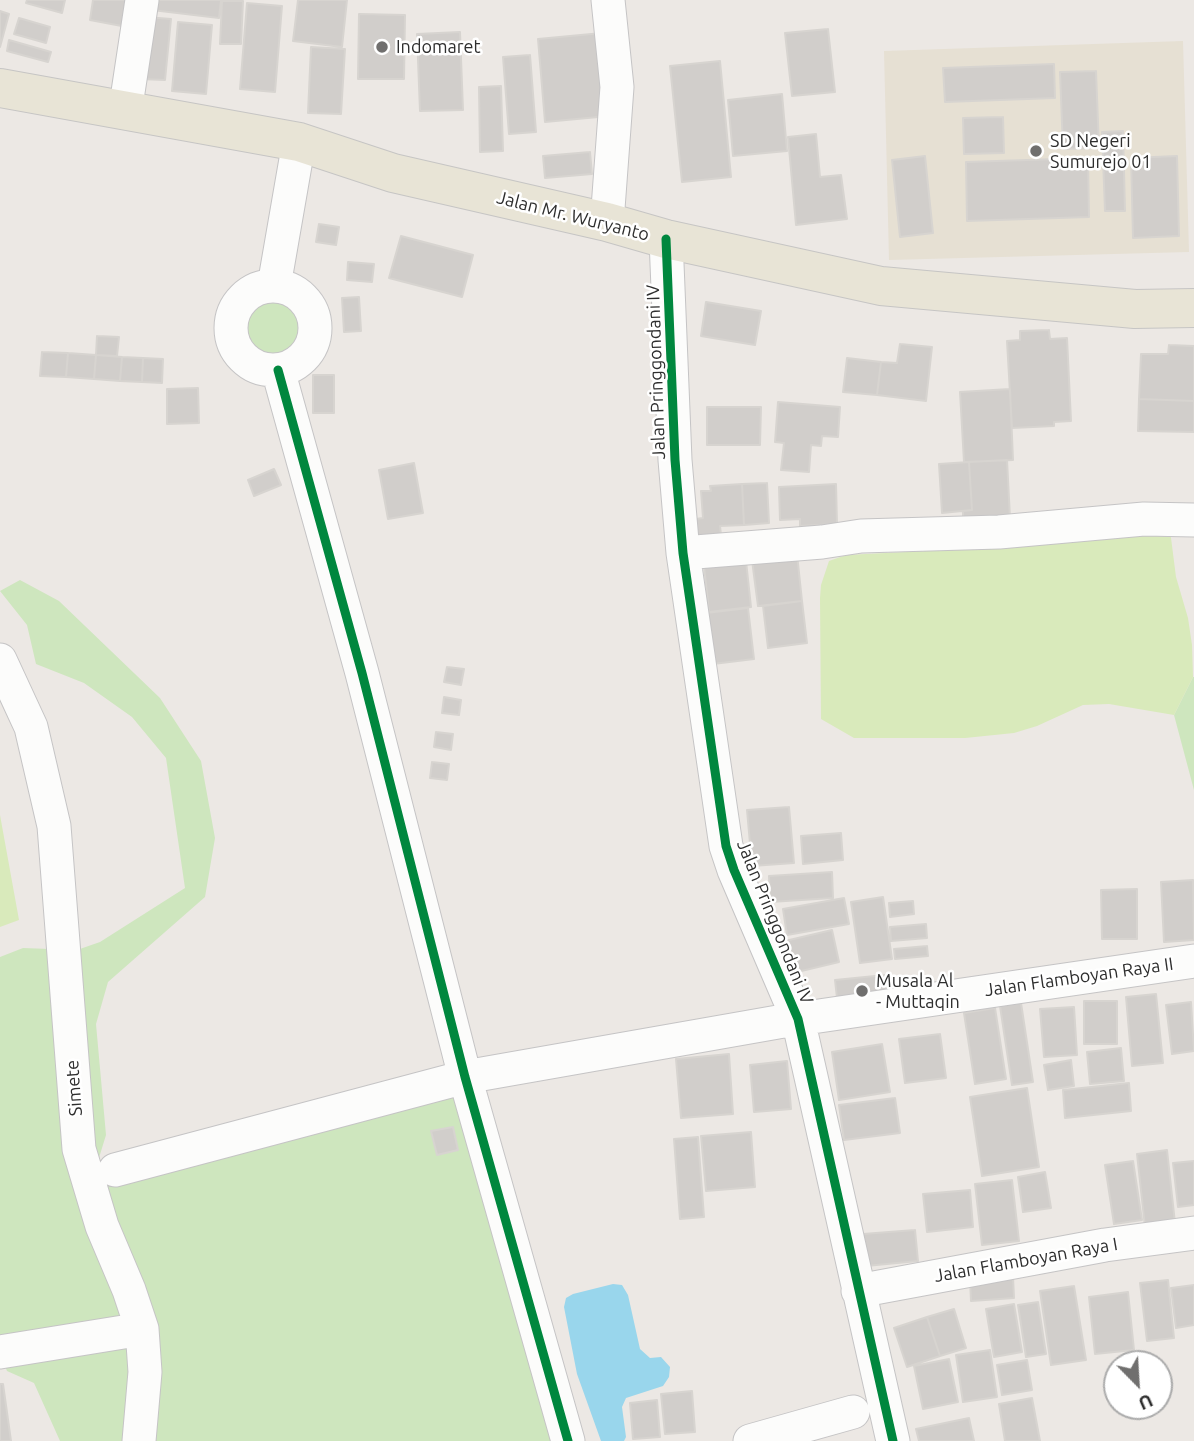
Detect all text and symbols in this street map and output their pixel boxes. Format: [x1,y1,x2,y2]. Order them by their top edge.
place label: Indomaret [396,36,481,58]
marker: Indomaret [374,39,390,55]
place label: SD Negeri Sumurejo 01 [1050,130,1152,172]
marker: SD Negeri Sumurejo 01 [1028,143,1044,159]
street label: Jalan Mr. Wuryanto [495,187,651,245]
street label: Jalan Pringgondani IV [642,284,670,460]
street label: Jalan Pringgondani IV [732,837,818,1007]
street label: Jalan Flamboyan Raya II [983,953,1175,1001]
place label: Musala Al - Muttaqin [876,970,960,1012]
marker: Musala Al - Muttaqin [854,983,870,999]
street label: Simete [61,1059,87,1117]
street label: Jalan Flamboyan Raya I [933,1233,1119,1287]
north arrow [1103,1350,1173,1420]
text: U [1135,1390,1156,1415]

